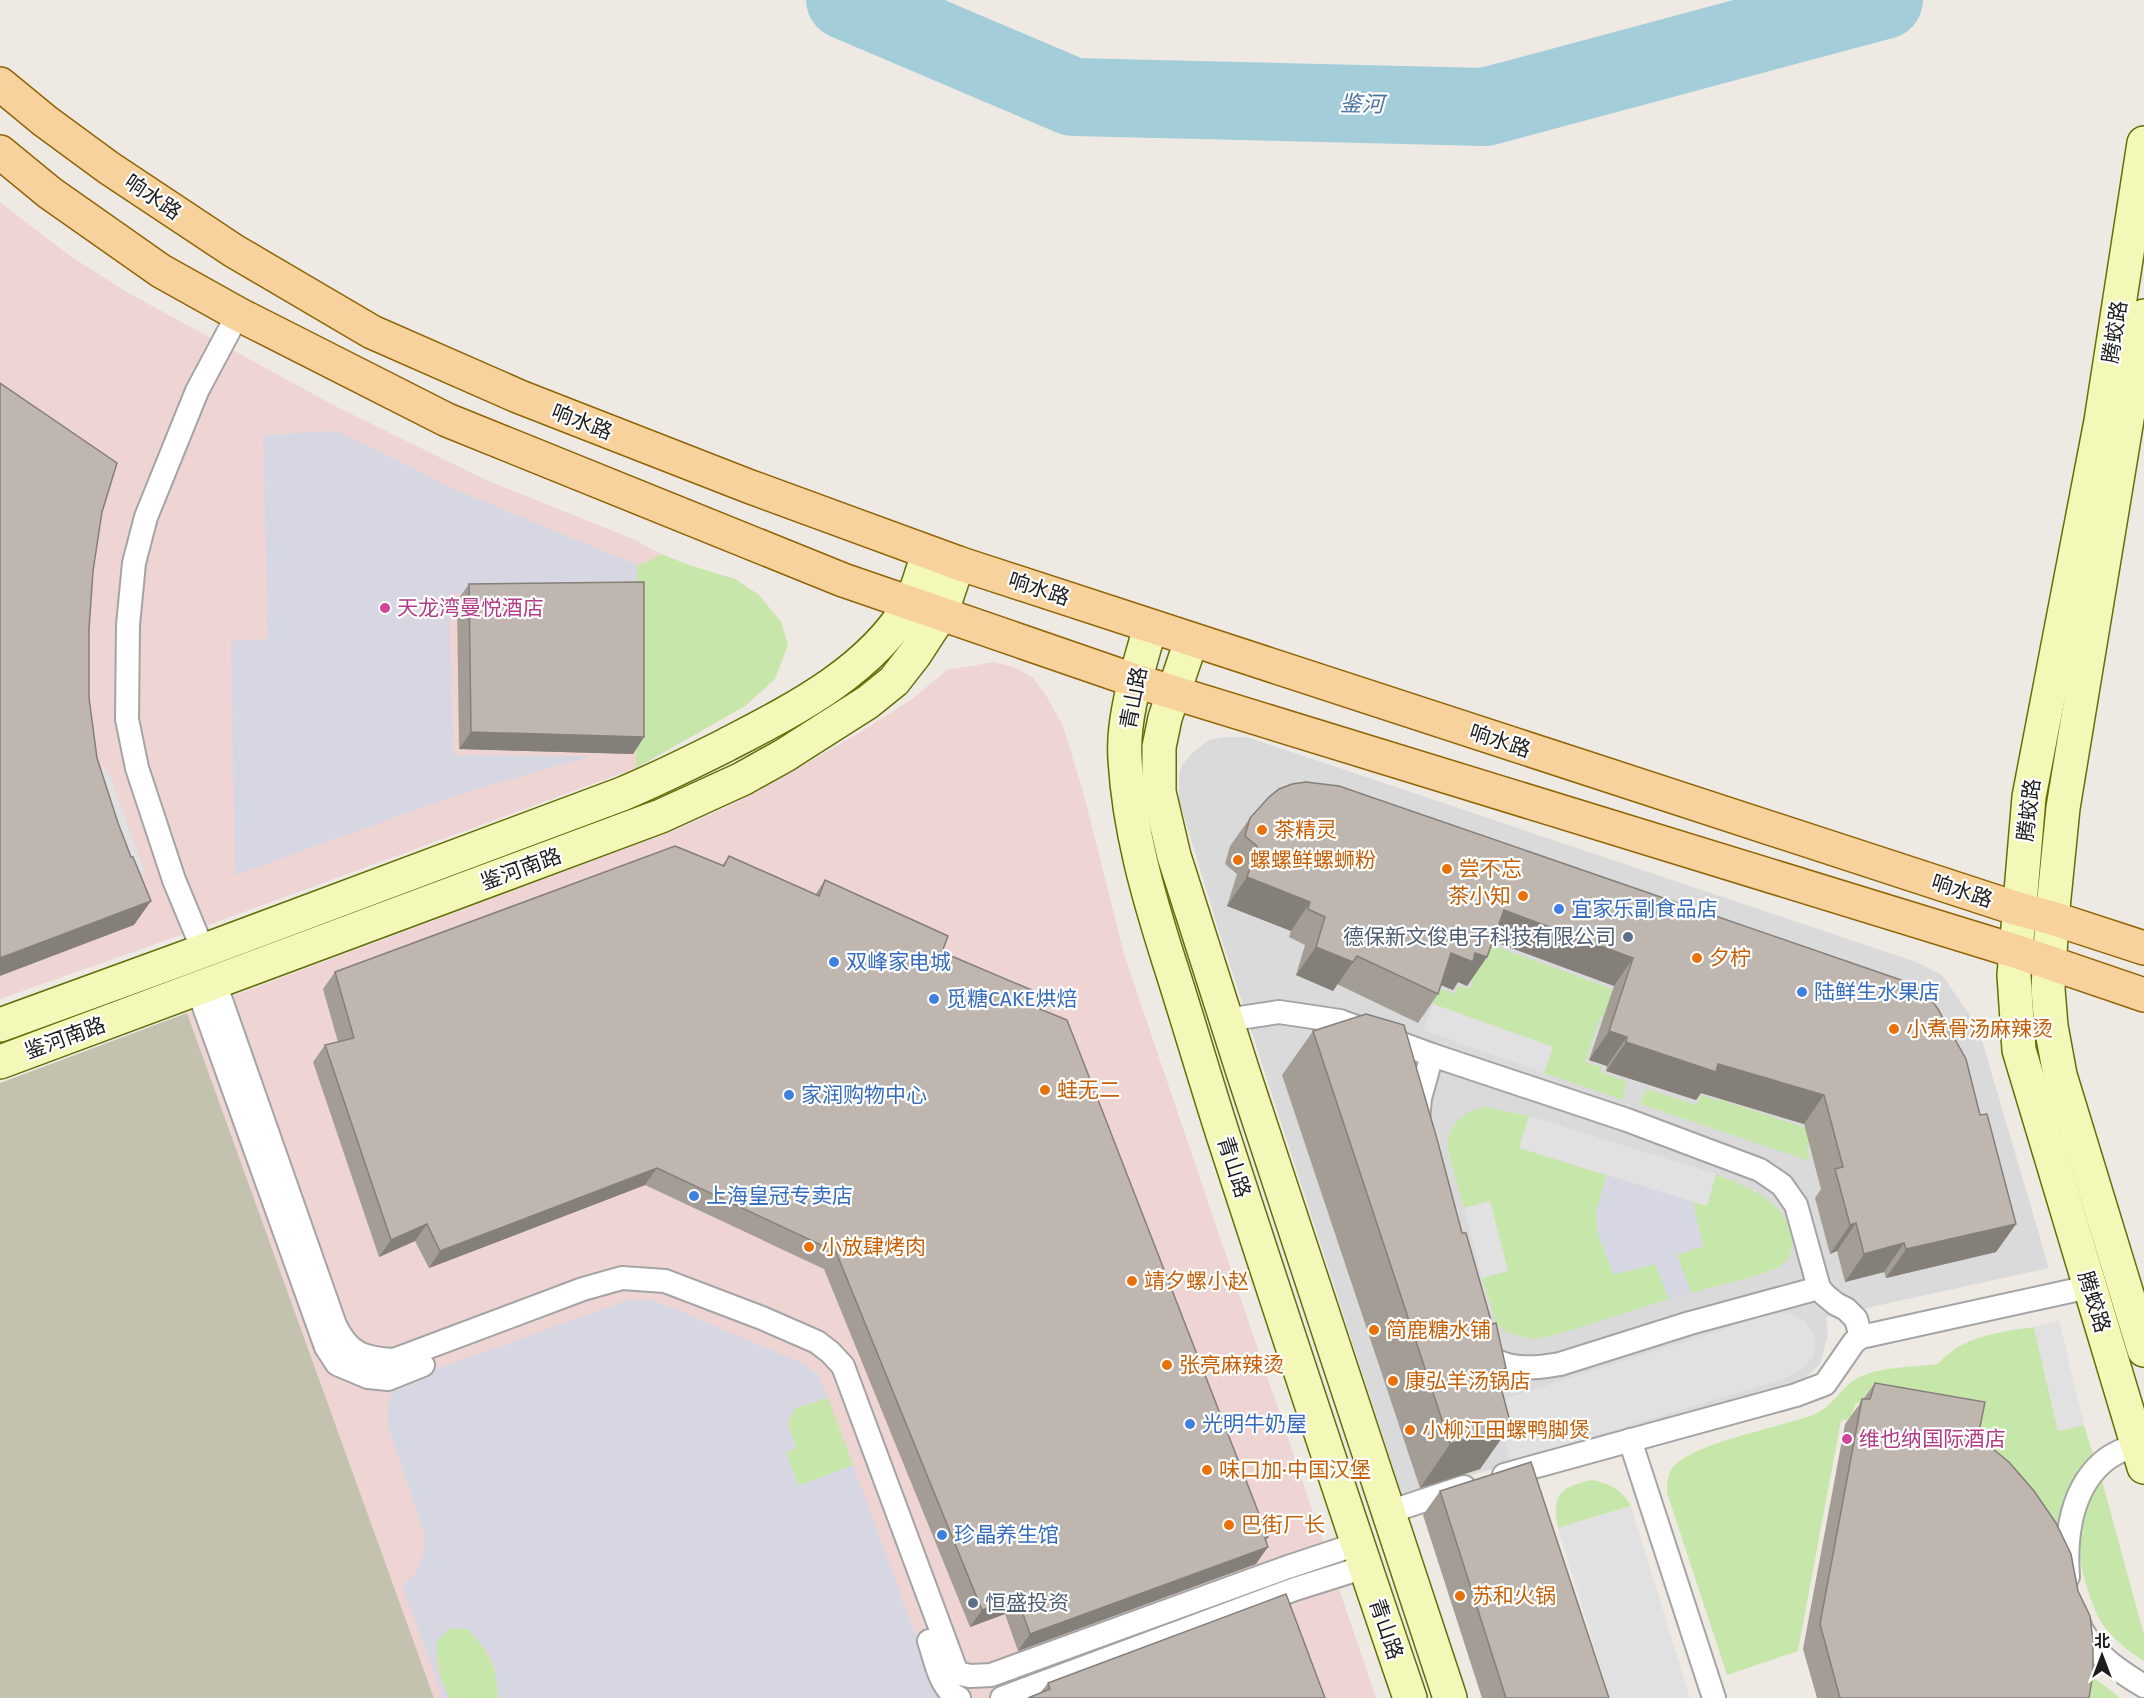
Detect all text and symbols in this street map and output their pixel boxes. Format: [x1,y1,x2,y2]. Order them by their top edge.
water label: 鉴河 [1340,90,1388,118]
street label: 响水路 [120,169,186,225]
street label: 腾蛟路 [2097,299,2133,365]
street label: 响水路 [548,399,616,445]
street label: 响水路 [1005,567,1073,611]
place label: 天龙湾曼悦酒店 [397,595,544,621]
marker: 天龙湾曼悦酒店 [378,601,392,615]
street label: 青山路 [1115,665,1153,731]
street label: 响水路 [1466,719,1534,763]
street label: 腾蛟路 [2012,777,2046,843]
place label: 茶精灵 [1274,817,1337,843]
marker: 茶精灵 [1255,823,1269,837]
street label: 鉴河南路 [477,842,565,896]
place label: 螺螺鲜螺蛳粉 [1250,847,1376,873]
marker: 螺螺鲜螺蛳粉 [1231,853,1245,867]
place label: 尝不忘 [1459,856,1522,882]
marker: 尝不忘 [1440,862,1454,876]
street label: 响水路 [1928,869,1996,913]
place label: 茶小知 [1448,883,1511,909]
marker: 茶小知 [1516,889,1530,903]
place label: 宜家乐副食品店 [1571,896,1718,922]
marker: 宜家乐副食品店 [1552,902,1566,916]
place label: 德保新文俊电子科技有限公司 [1343,924,1616,950]
marker: 德保新文俊电子科技有限公司 [1621,930,1635,944]
place label: 夕柠 [1709,945,1751,971]
place label: 双峰家电城 [846,949,951,975]
marker: 夕柠 [1690,951,1704,965]
marker: 双峰家电城 [827,955,841,969]
place label: 陆鲜生水果店 [1814,979,1940,1005]
marker: 陆鲜生水果店 [1795,985,1809,999]
place label: 觅糖CAKE烘焙 [946,986,1077,1012]
marker: 觅糖CAKE烘焙 [927,992,941,1006]
street label: 鉴河南路 [21,1011,109,1065]
place label: 小煮骨汤麻辣烫 [1906,1016,2053,1042]
marker: 小煮骨汤麻辣烫 [1887,1022,1901,1036]
place label: 蛙无二 [1057,1077,1120,1103]
place label: 家润购物中心 [801,1082,927,1108]
marker: 蛙无二 [1038,1083,1052,1097]
marker: 家润购物中心 [782,1088,796,1102]
street label: 青山路 [1212,1133,1256,1201]
place label: 上海皇冠专卖店 [706,1183,853,1209]
marker: 上海皇冠专卖店 [687,1189,701,1203]
place label: 小放肆烤肉 [821,1234,926,1260]
marker: 小放肆烤肉 [802,1240,816,1254]
place label: 靖夕螺小赵 [1144,1268,1249,1294]
street label: 腾蛟路 [2072,1268,2116,1336]
marker: 靖夕螺小赵 [1125,1274,1139,1288]
place label: 简鹿糖水铺 [1386,1317,1491,1343]
marker: 简鹿糖水铺 [1367,1323,1381,1337]
place label: 张亮麻辣烫 [1179,1352,1284,1378]
marker: 张亮麻辣烫 [1160,1358,1174,1372]
place label: 康弘羊汤锅店 [1405,1368,1531,1394]
marker: 康弘羊汤锅店 [1386,1374,1400,1388]
place label: 光明牛奶屋 [1202,1411,1307,1437]
marker: 光明牛奶屋 [1183,1417,1197,1431]
place label: 小柳江田螺鸭脚煲 [1422,1417,1590,1443]
marker: 小柳江田螺鸭脚煲 [1403,1423,1417,1437]
place label: 维也纳国际酒店 [1859,1426,2006,1452]
marker: 维也纳国际酒店 [1840,1432,1854,1446]
place label: 味口加·中国汉堡 [1219,1457,1371,1483]
marker: 味口加·中国汉堡 [1200,1463,1214,1477]
place label: 巴街厂长 [1241,1512,1325,1538]
marker: 巴街厂长 [1222,1518,1236,1532]
place label: 珍晶养生馆 [954,1522,1059,1548]
marker: 珍晶养生馆 [935,1528,949,1542]
place label: 苏和火锅 [1472,1583,1556,1609]
marker: 苏和火锅 [1453,1589,1467,1603]
place label: 恒盛投资 [985,1590,1069,1616]
street label: 青山路 [1363,1595,1409,1663]
marker: 恒盛投资 [966,1596,980,1610]
north arrow [2072,1626,2132,1686]
text: 北 [2094,1632,2110,1651]

